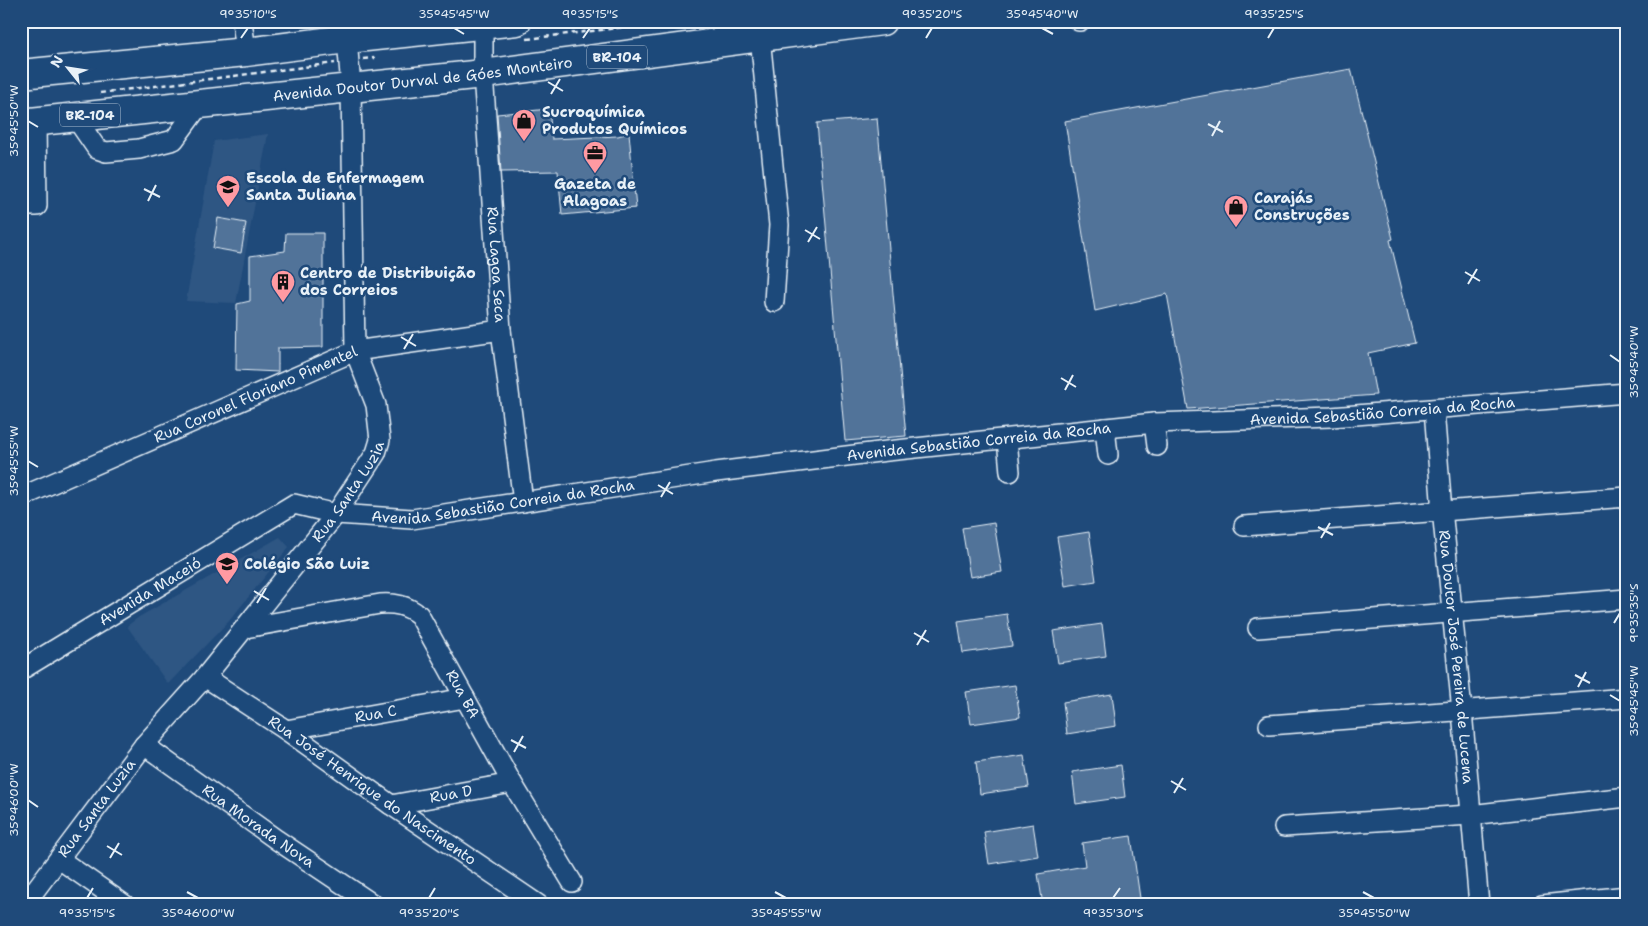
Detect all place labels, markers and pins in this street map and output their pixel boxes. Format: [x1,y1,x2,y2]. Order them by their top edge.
place label: Sucroquímica Produtos Químicos [542,102,687,139]
shop icon: Sucroquímica Produtos Químicos [511,108,537,142]
office icon: Gazeta de Alagoas [582,140,608,174]
place label: Escola de Enfermagem Santa Juliana [246,168,425,205]
school or university icon: Escola de Enfermagem Santa Juliana [215,174,241,208]
place label: Gazeta de Alagoas [554,174,636,211]
place label: Carajás Construções [1254,188,1350,225]
shop icon: Carajás Construções [1223,194,1249,228]
place label: Centro de Distribuição dos Correios [300,263,476,300]
building icon: Centro de Distribuição dos Correios [270,269,296,303]
school or university icon: Colégio São Luiz [214,551,240,585]
place label: Colégio São Luiz [244,554,370,574]

